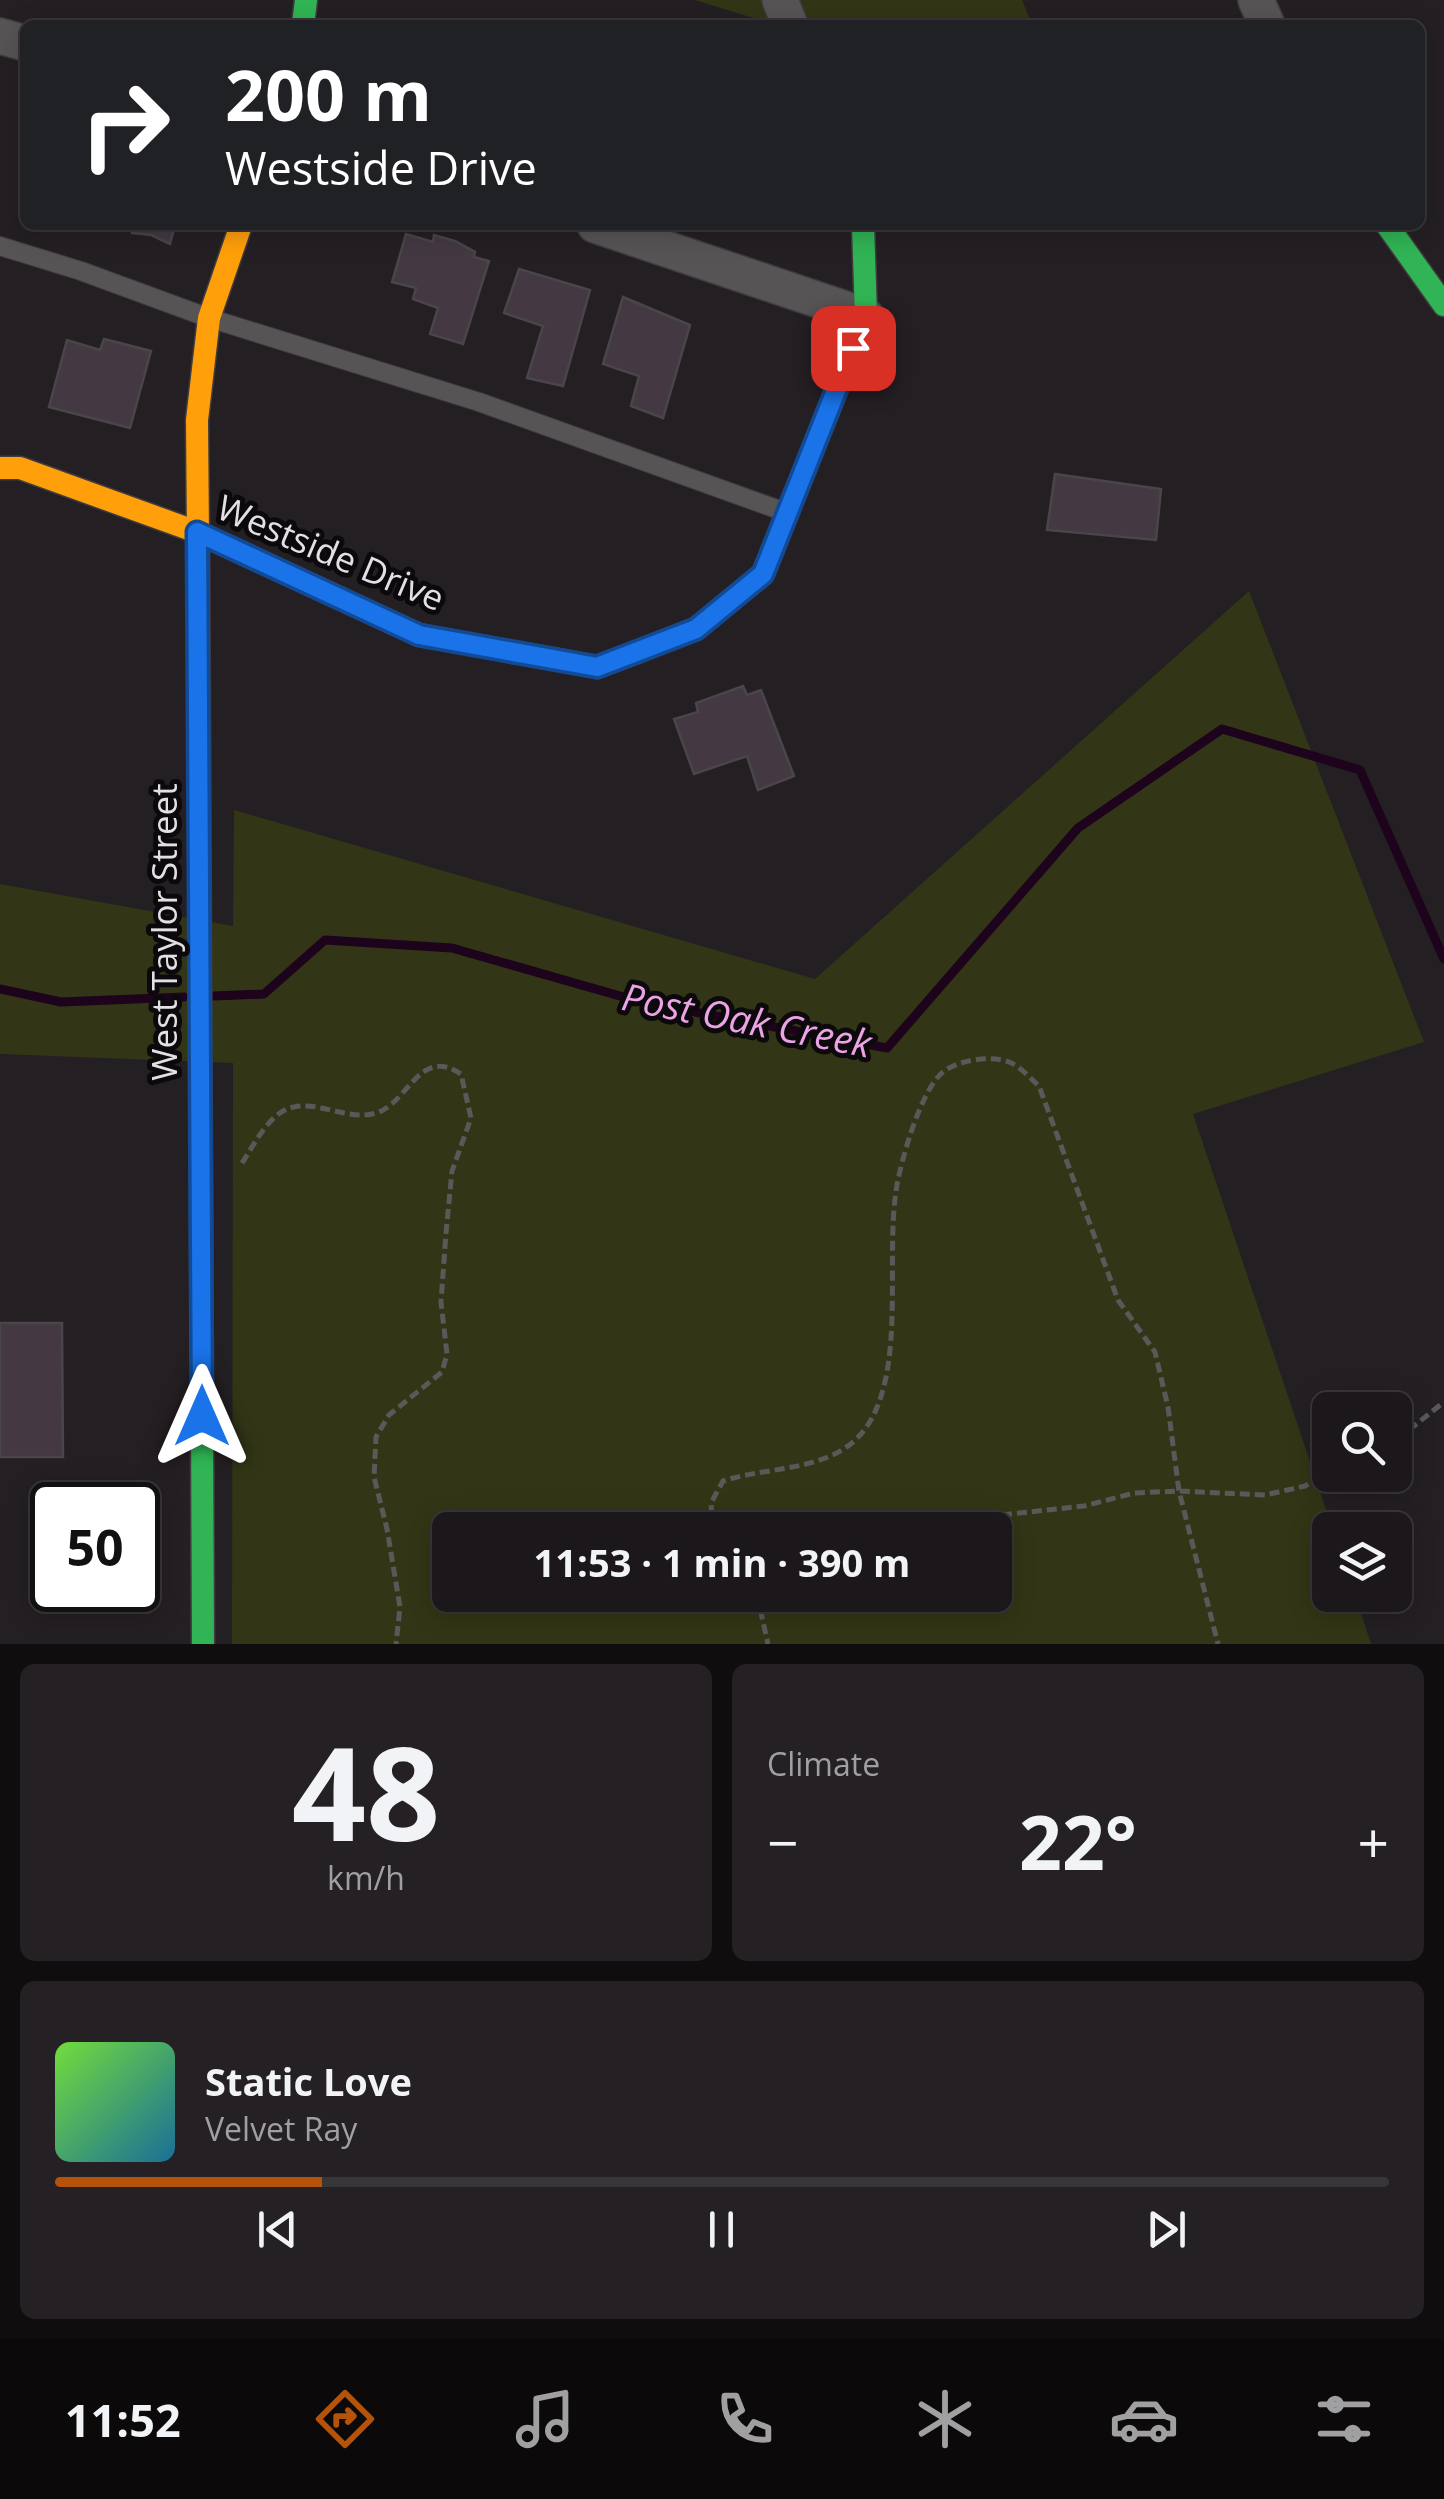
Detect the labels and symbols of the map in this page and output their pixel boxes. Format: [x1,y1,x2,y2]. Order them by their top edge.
pin [811,306,896,391]
street label: Westside Drive [210,483,452,621]
street label: West Taylor Street [140,783,187,1081]
water label: Post Oak Creek [618,969,877,1069]
position arrow [150,1364,254,1468]
speed limit sign: 50 [30,1482,160,1612]

